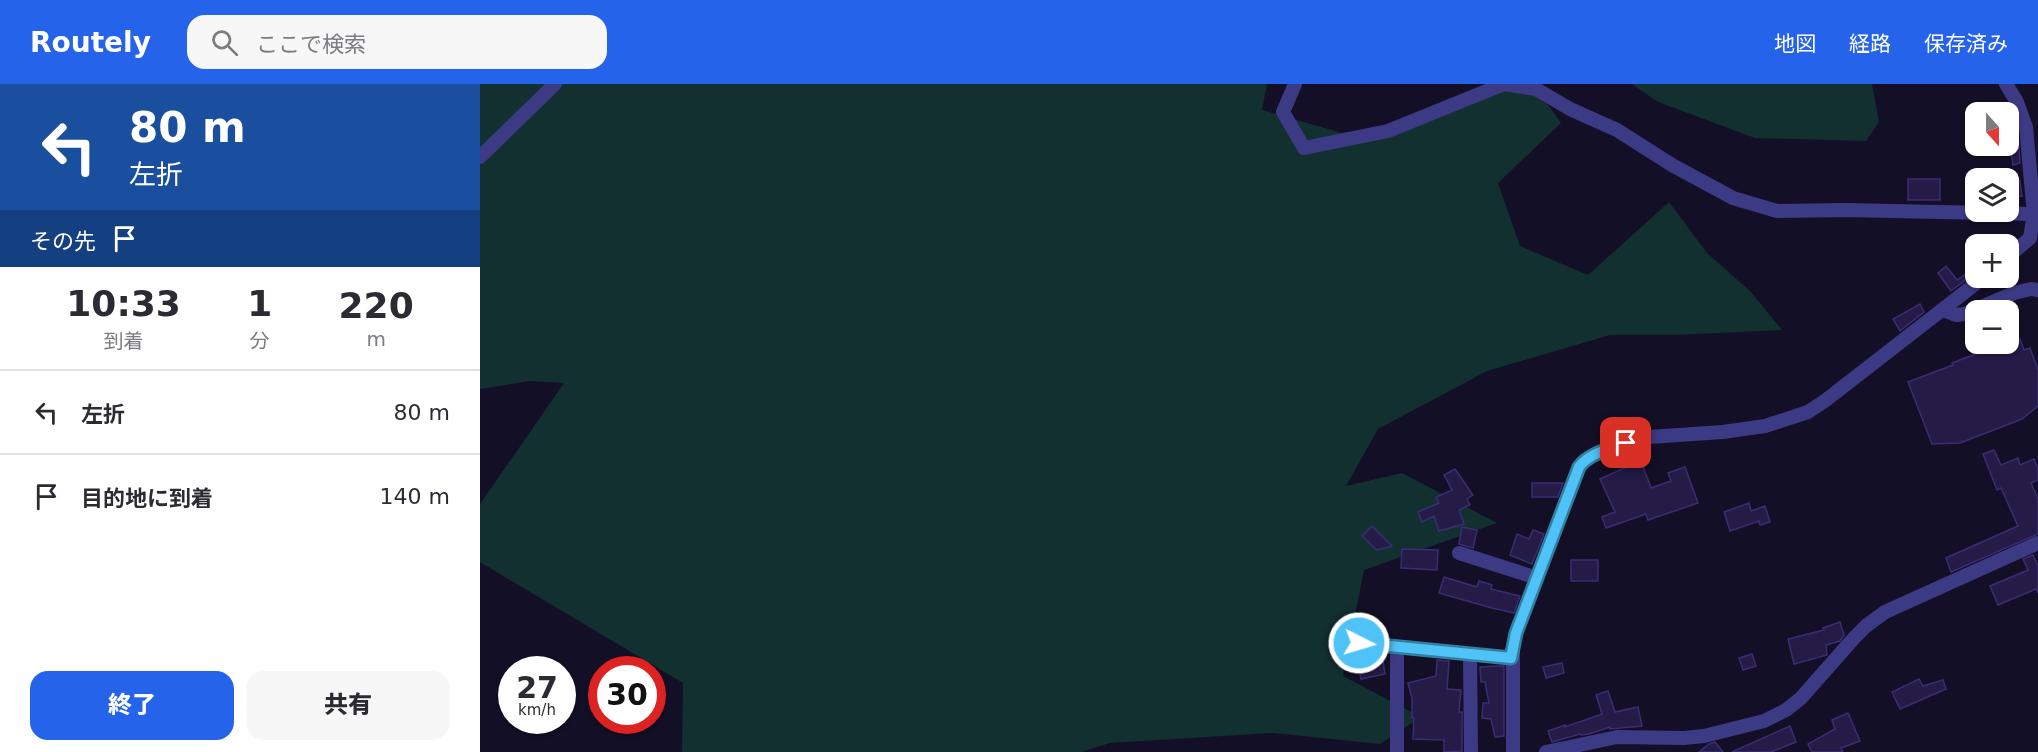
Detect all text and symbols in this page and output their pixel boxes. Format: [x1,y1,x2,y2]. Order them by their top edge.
search box [187,15,607,69]
text: Routely [30,26,151,59]
icon: search [208,26,241,59]
text: ここで検索 [256,32,366,57]
text: 地図 [1774,32,1816,56]
text: 経路 [1849,32,1891,56]
text: 保存済み [1924,32,2008,56]
north arrow [1965,102,2019,156]
map controls [1965,102,2019,354]
text: 80 m [129,103,246,152]
icon: left [30,108,108,186]
text: 左折 [129,159,183,190]
button: layers [1965,168,2019,222]
icon: arrive [108,222,141,255]
text: その先 [30,229,96,254]
button: + [1965,234,2019,288]
text: 10:33 [66,283,181,324]
text: 1 [247,283,272,324]
text: 220 [339,285,414,326]
button: − [1965,300,2019,354]
text: m [366,327,386,351]
text: 到着 [104,329,144,353]
text: 分 [250,329,270,353]
icon: left [30,396,63,429]
text: 80 m [394,400,450,425]
text: 左折 [81,402,125,427]
pin [1600,417,1651,468]
icon: arrive [1609,426,1642,459]
icon: arrive [30,480,63,513]
text: 140 m [380,484,450,509]
text: 目的地に到着 [81,486,213,511]
position arrow [1327,611,1391,675]
speed limit sign: 30 [588,656,666,734]
text: 27 [516,670,558,705]
button: 終了 [30,671,234,740]
button: 共有 [246,671,450,740]
text: km/h [518,701,556,719]

